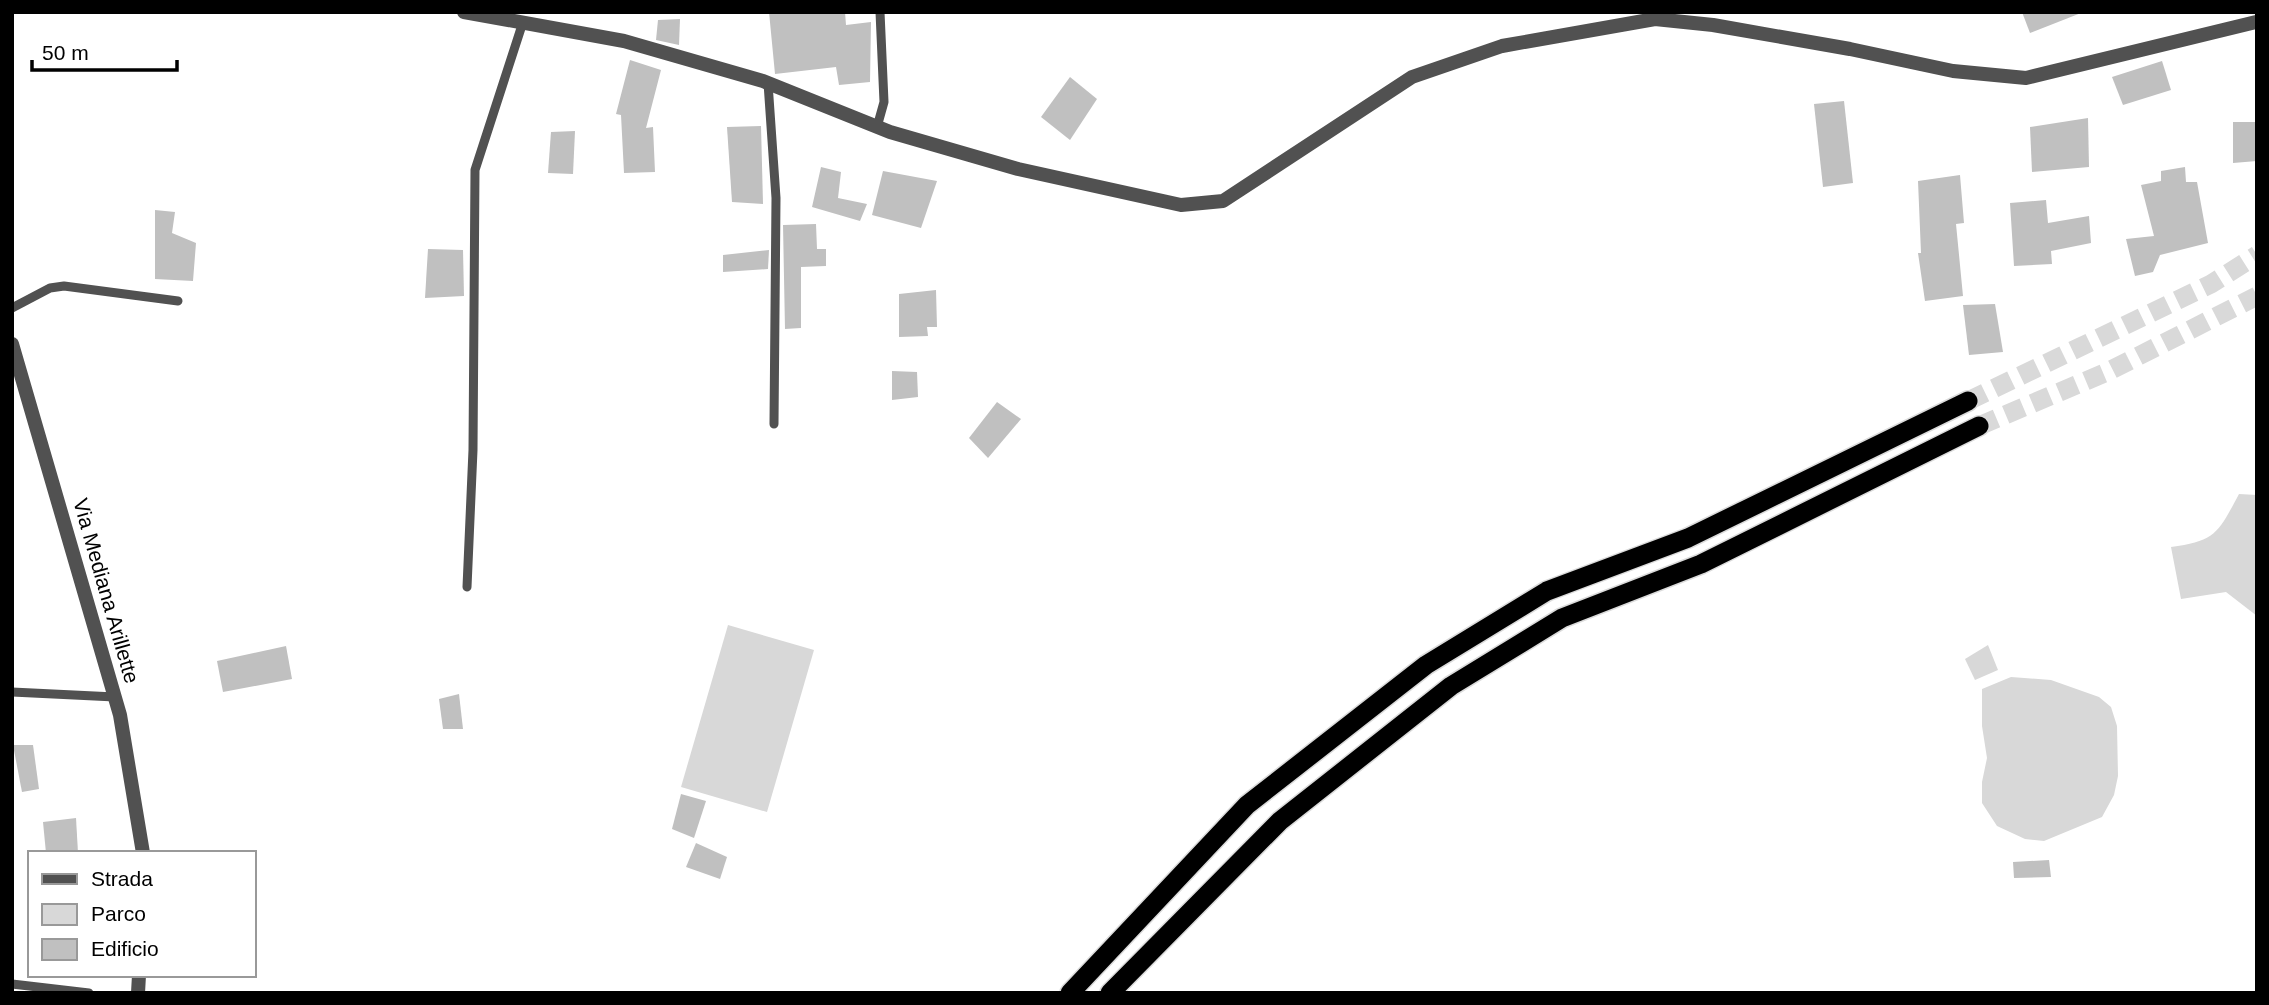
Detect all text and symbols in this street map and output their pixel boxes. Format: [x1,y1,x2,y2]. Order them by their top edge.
scale bar [32,28,177,72]
text: 50 m [42,41,89,64]
street label: Via Mediana Arillette [69,496,144,686]
legend [28,851,256,977]
text: Strada [91,867,153,890]
text: Parco [91,902,146,925]
text: Edificio [91,937,159,960]

